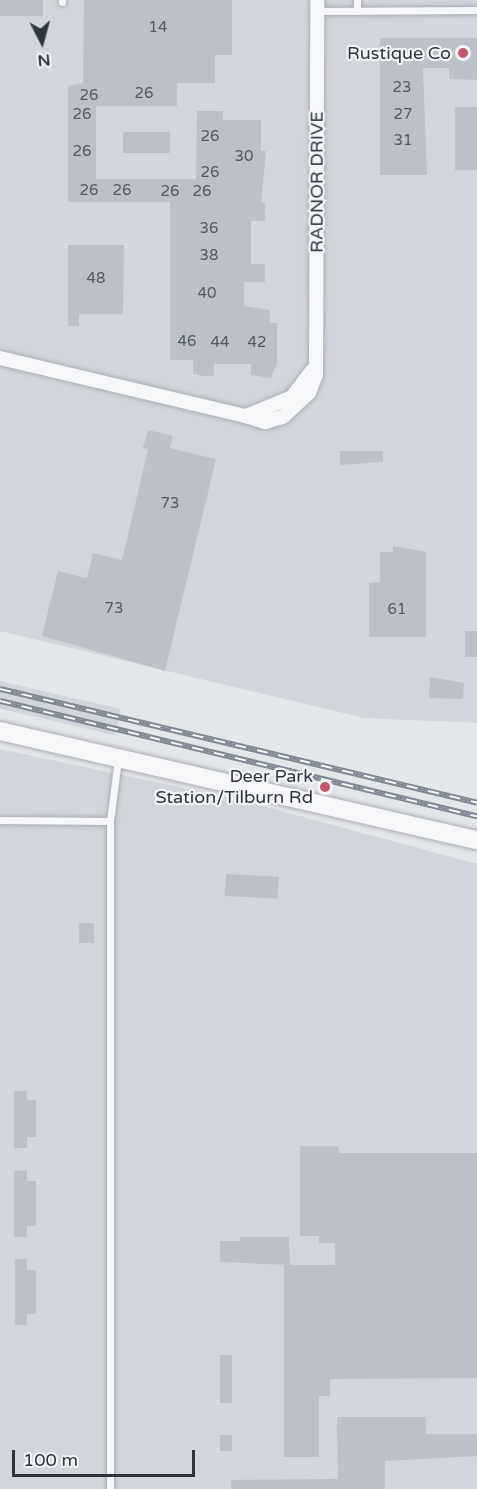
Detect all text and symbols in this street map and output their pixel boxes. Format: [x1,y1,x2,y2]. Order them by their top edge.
north arrow [12,12,72,72]
house number: 14 [149,19,167,37]
place label: Rustique Co [347,42,451,64]
marker: Rustique Co [456,46,470,60]
text: N [36,49,51,71]
house number: 23 [393,79,411,97]
house number: 26 [135,85,153,103]
house number: 26 [80,87,98,105]
house number: 26 [73,106,91,124]
house number: 27 [394,106,412,124]
street label: RADNOR DRIVE [306,111,328,253]
house number: 26 [201,128,219,146]
house number: 31 [394,132,412,150]
house number: 26 [73,143,91,161]
house number: 30 [235,148,253,166]
house number: 26 [201,164,219,182]
house number: 26 [80,182,98,200]
house number: 26 [113,182,131,200]
house number: 26 [161,183,179,201]
house number: 26 [193,183,211,201]
house number: 36 [200,220,218,238]
house number: 38 [200,247,218,265]
house number: 48 [87,270,105,288]
house number: 40 [198,285,216,303]
house number: 46 [178,333,196,351]
house number: 44 [211,334,229,352]
house number: 42 [248,334,266,352]
house number: 73 [161,495,179,513]
house number: 73 [105,600,123,618]
house number: 61 [388,601,406,619]
place label: Deer Park Station/Tilburn Rd [156,766,313,808]
marker: Deer Park Station/Tilburn Rd [318,780,332,794]
scale bar [15,1438,198,1476]
text: 100 m [23,1449,78,1471]

